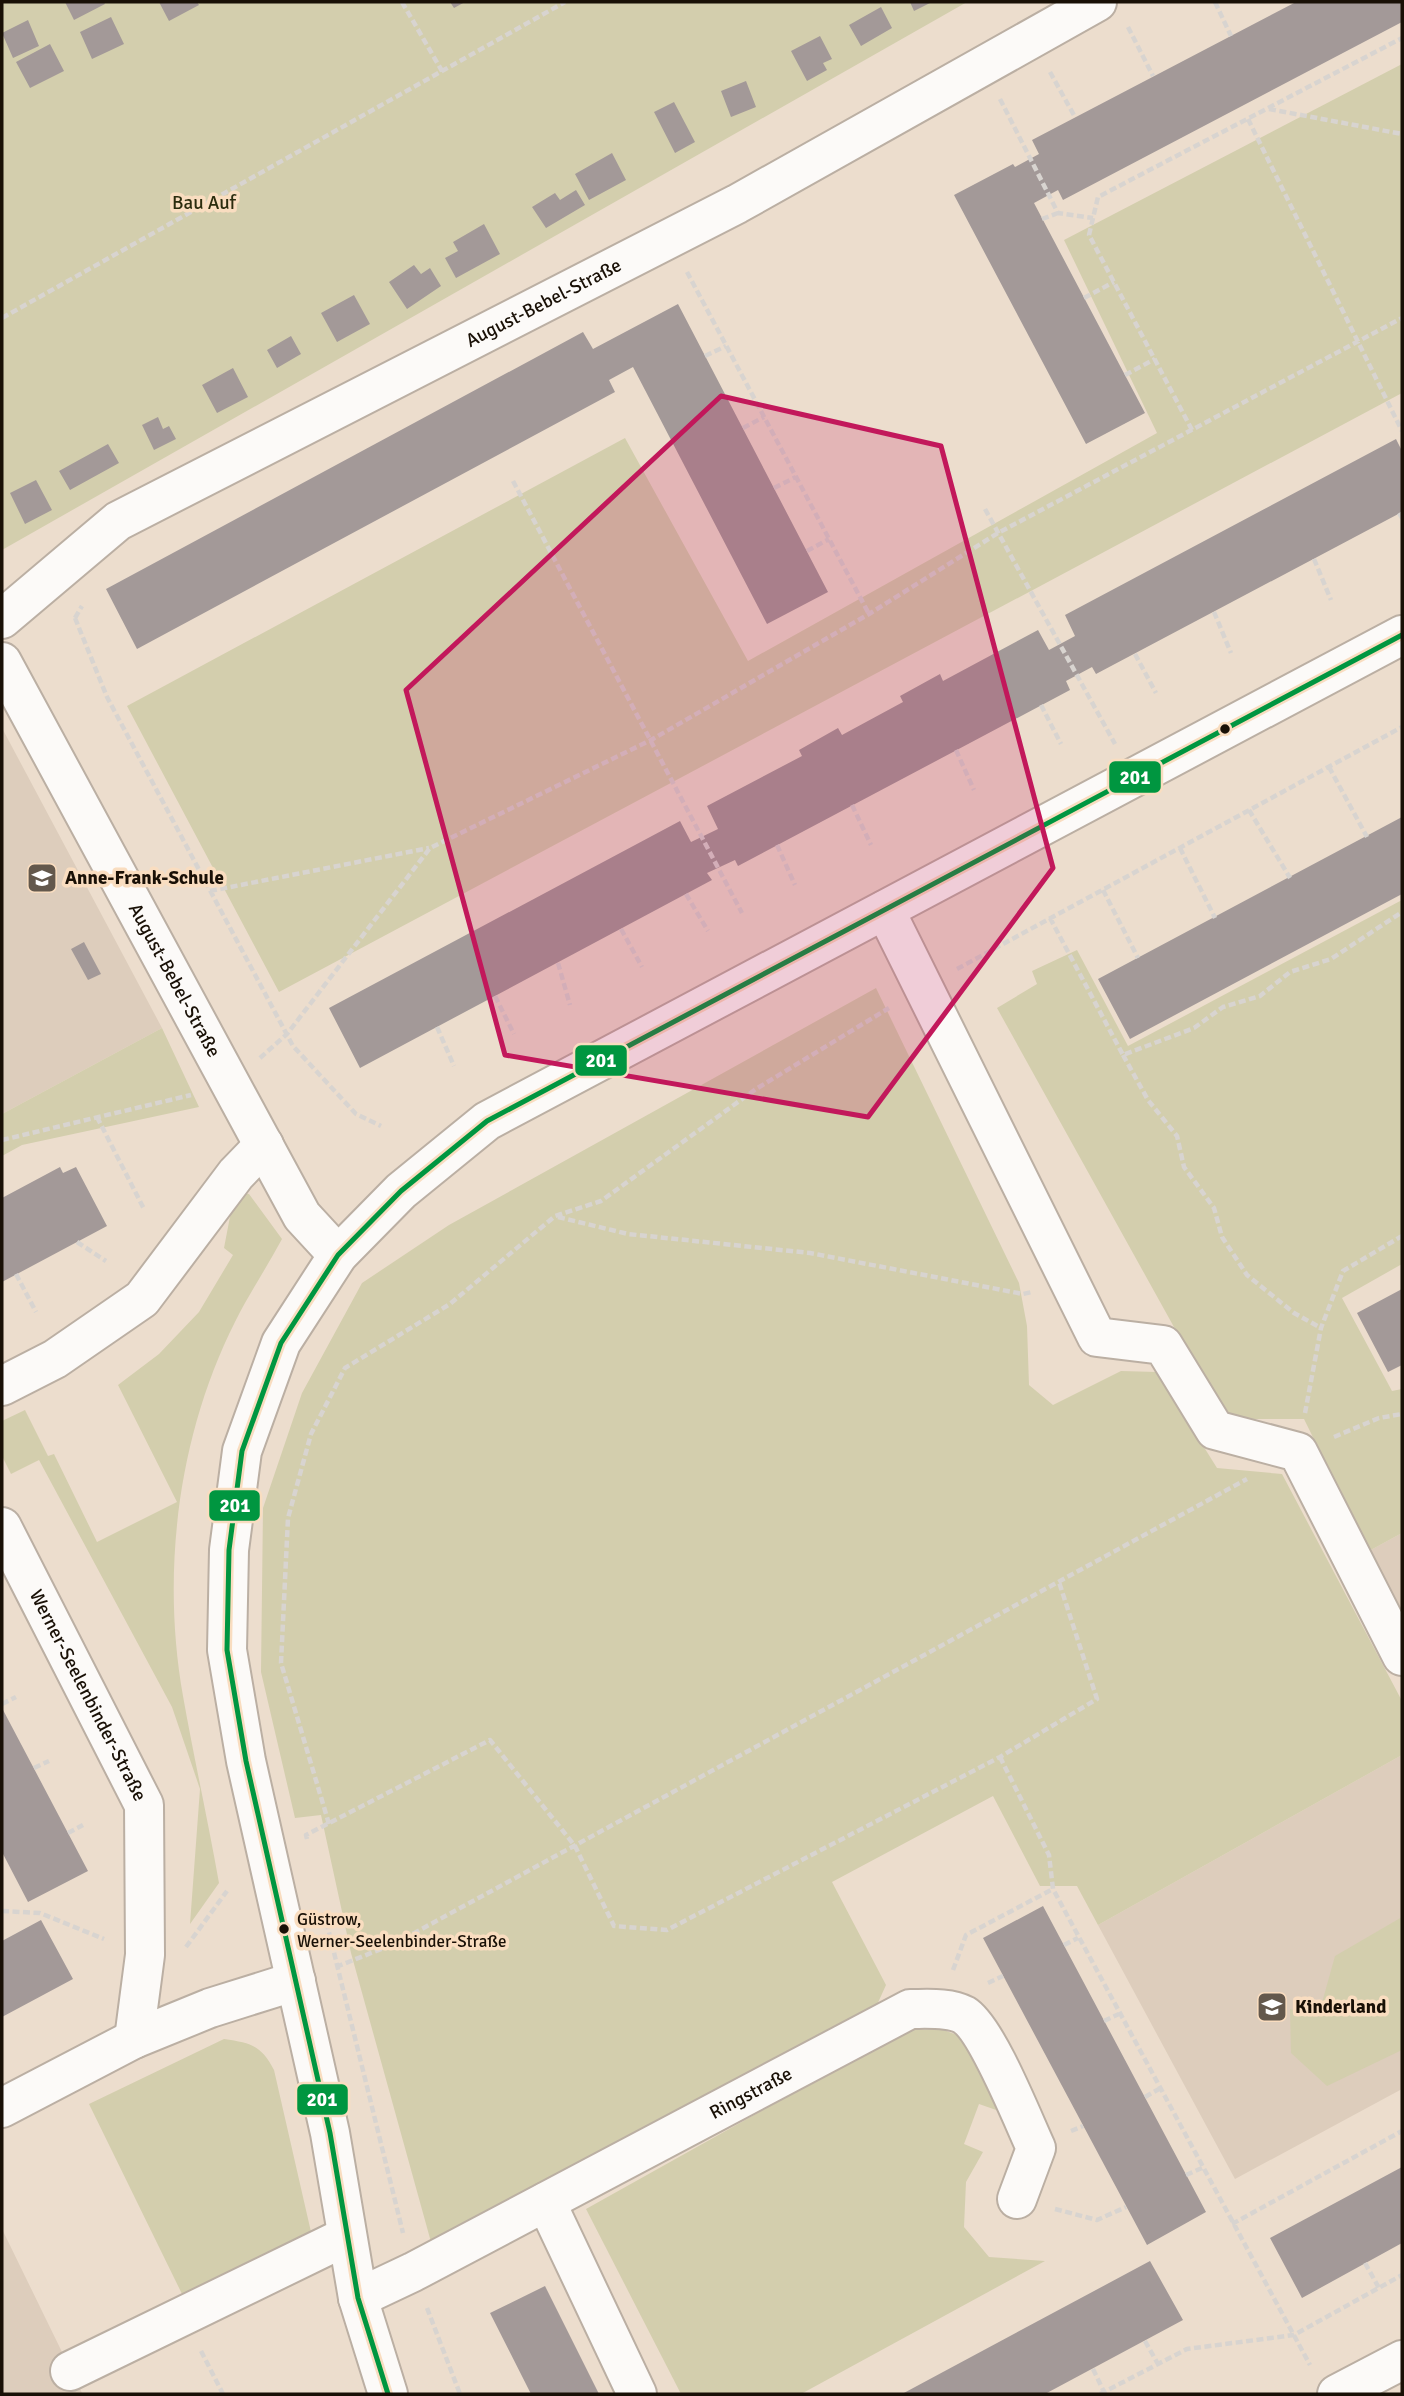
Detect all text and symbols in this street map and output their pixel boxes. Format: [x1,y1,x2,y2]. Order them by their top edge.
park label: Bau Auf [172,191,238,215]
street label: August-Bebel-Straße [462,253,625,353]
unlabelled marker [1218,722,1232,736]
line badge: 201 [1108,760,1162,794]
text: 201 [1120,766,1150,790]
school or university icon: Anne-Frank-Schule [25,861,59,895]
place label: Anne-Frank-Schule [65,866,224,890]
street label: August-Bebel-Straße [123,899,226,1062]
line badge: 201 [574,1044,628,1077]
text: 201 [586,1049,616,1073]
line badge: 201 [208,1489,261,1522]
text: 201 [220,1494,250,1518]
street label: Werner-Seelenbinder-Straße [24,1586,152,1805]
place label: Güstrow, Werner-Seelenbinder-Straße [297,1909,507,1952]
marker: Güstrow, Werner-Seelenbinder-Straße [277,1922,291,1936]
school or university icon: Kinderland [1255,1990,1289,2024]
place label: Kinderland [1295,1995,1386,2019]
street label: Ringstraße [705,2062,796,2125]
line badge: 201 [296,2083,349,2116]
text: 201 [307,2088,337,2112]

